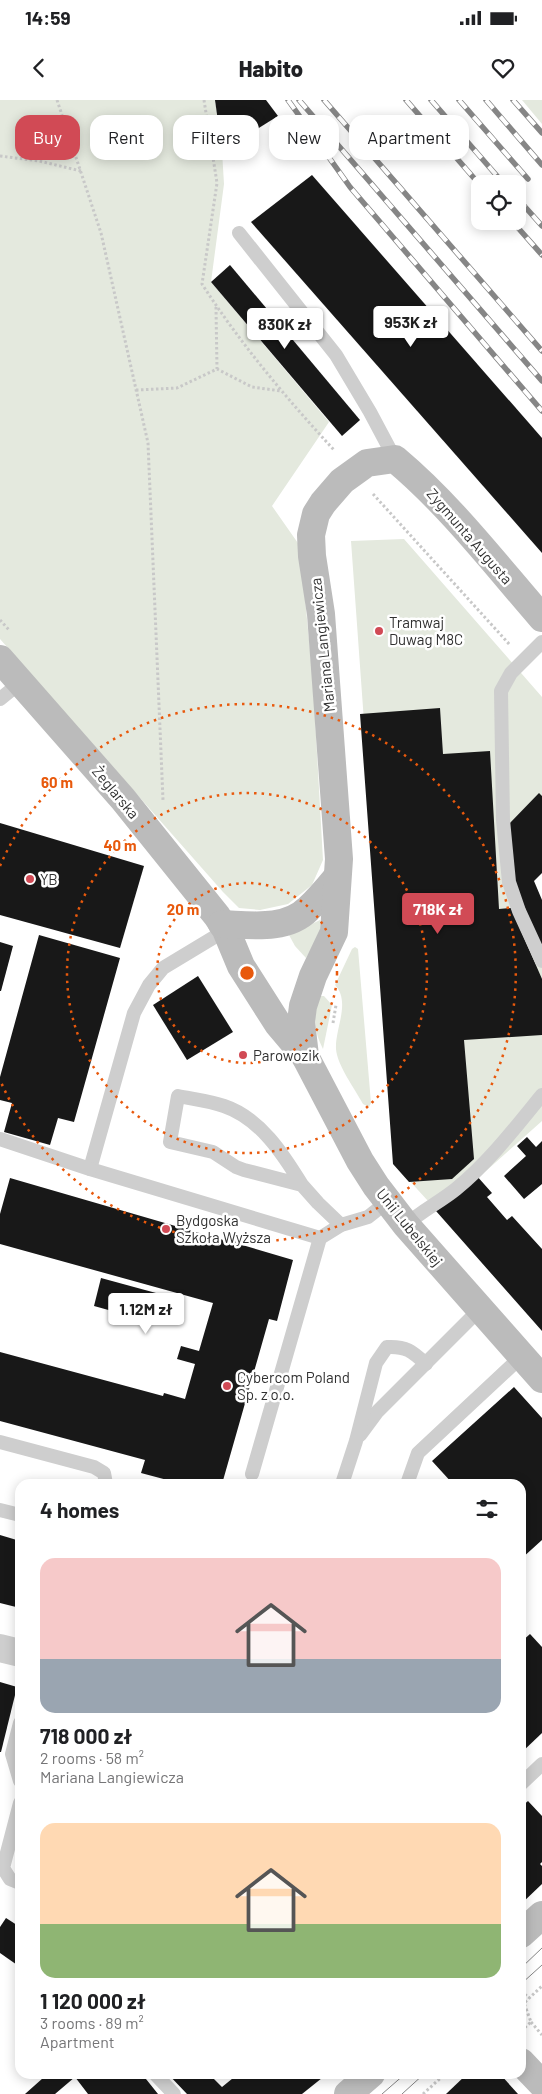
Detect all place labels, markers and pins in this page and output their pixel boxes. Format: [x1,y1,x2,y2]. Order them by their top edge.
pin: 953K zł [365,306,457,348]
pin: 830K zł [239,308,331,350]
place label: Tramwaj Duwag M8C [389,613,463,648]
marker: Tramwaj Duwag M8C [373,625,385,637]
place label: YB [40,870,58,888]
marker: YB [24,873,36,885]
pin: 718K zł [392,892,484,935]
centre of rings [238,964,256,982]
place label: Parowozik [253,1046,320,1064]
marker: Parowozik [237,1049,249,1061]
place label: Bydgoska Szkoła Wyższa [176,1211,271,1246]
marker: Bydgoska Szkoła Wyższa [160,1223,172,1235]
pin: 1.12M zł [94,1292,198,1335]
place label: Cybercom Poland Sp. z o.o. [237,1368,350,1403]
marker: Cybercom Poland Sp. z o.o. [221,1380,233,1392]

